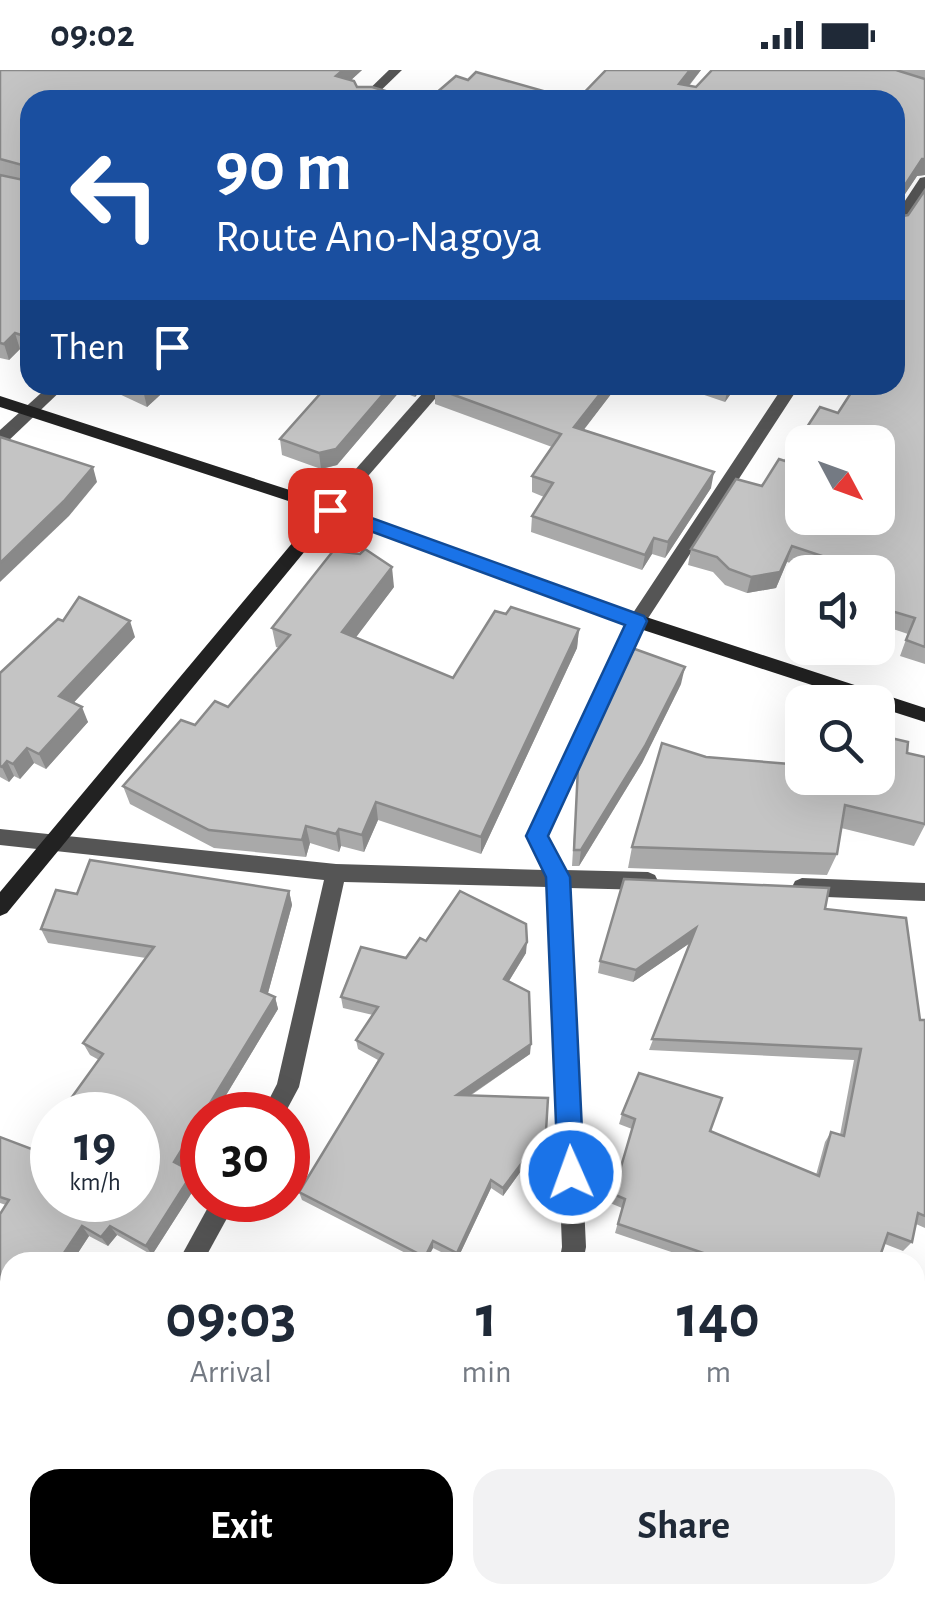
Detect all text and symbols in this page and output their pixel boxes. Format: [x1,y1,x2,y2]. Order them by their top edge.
text: 09:02 [50,16,135,54]
icon: left [50,130,180,260]
text: 90 m [215,133,352,203]
text: Route Ano-Nagoya [215,215,542,260]
icon: arrive [145,320,200,375]
text: Then [50,329,125,367]
north arrow [785,425,895,535]
map controls [785,425,895,795]
pin [288,468,373,553]
icon: arrive [303,483,358,538]
button: sound [785,555,895,665]
button: search [785,685,895,795]
speed limit sign: 30 [180,1092,310,1222]
text: 19 [74,1120,116,1170]
position arrow [519,1121,623,1225]
text: km/h [69,1170,121,1195]
text: 09:03 [165,1288,296,1348]
text: 1 [476,1288,497,1348]
text: 140 [677,1288,760,1348]
text: Arrival [190,1356,272,1388]
text: min [462,1356,511,1388]
text: m [705,1356,731,1388]
button: Exit [30,1469,453,1584]
button: Share [473,1469,895,1584]

